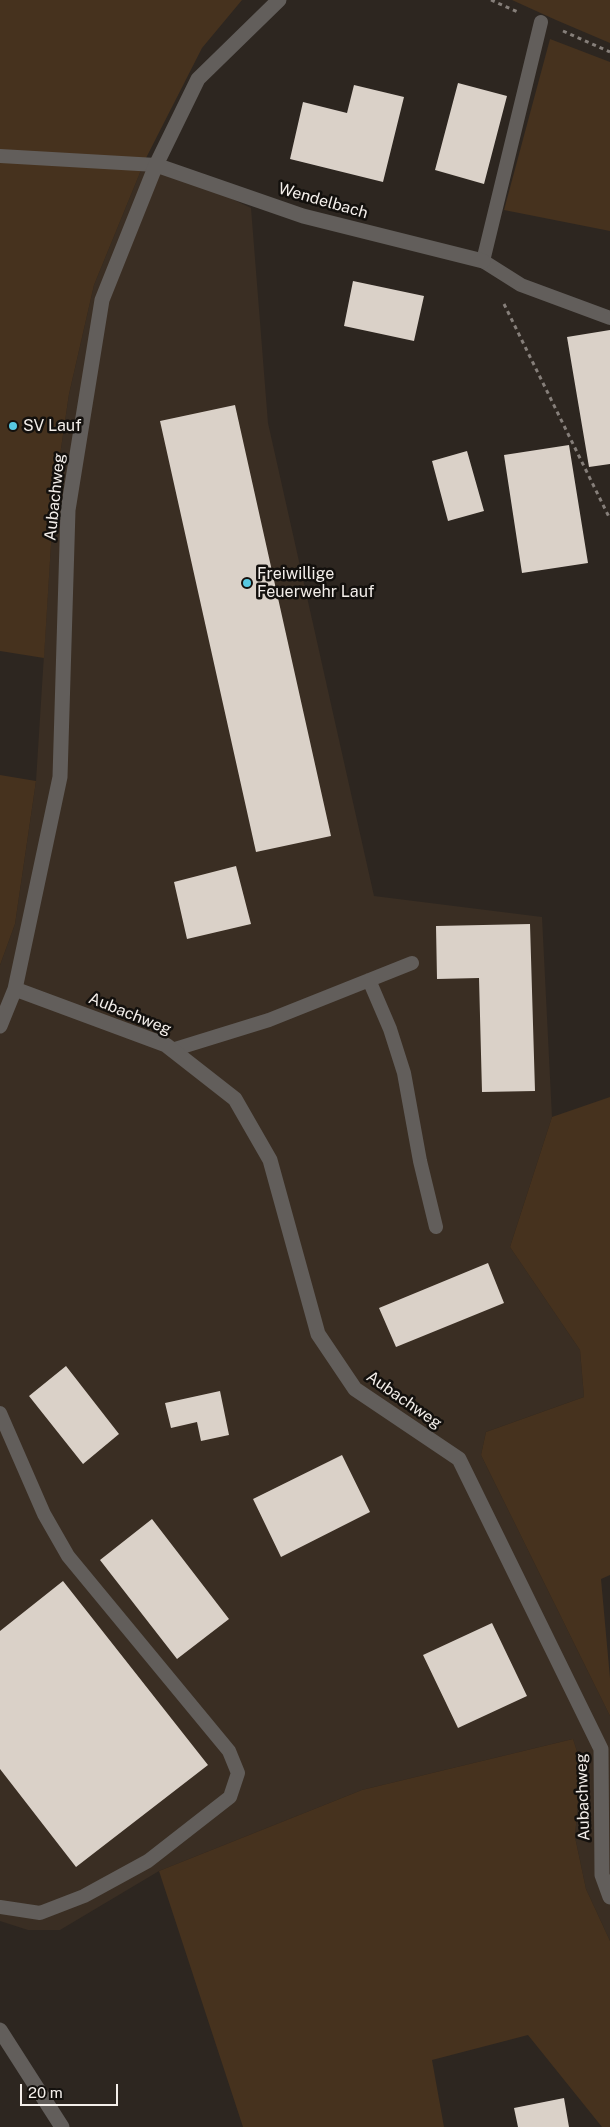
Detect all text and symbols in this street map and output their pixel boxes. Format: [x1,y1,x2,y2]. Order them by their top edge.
street label: Wendelbach [276,179,370,223]
place label: SV Lauf [23,416,81,436]
marker: SV Lauf [7,420,19,432]
street label: Aubachweg [41,452,69,542]
place label: Freiwillige Feuerwehr Lauf [257,564,374,602]
marker: Freiwillige Feuerwehr Lauf [241,577,253,589]
street label: Aubachweg [86,989,174,1039]
street label: Aubachweg [363,1367,445,1433]
street label: Aubachweg [572,1753,594,1841]
scale bar [22,2074,120,2106]
text: 20 m [28,2084,63,2101]

